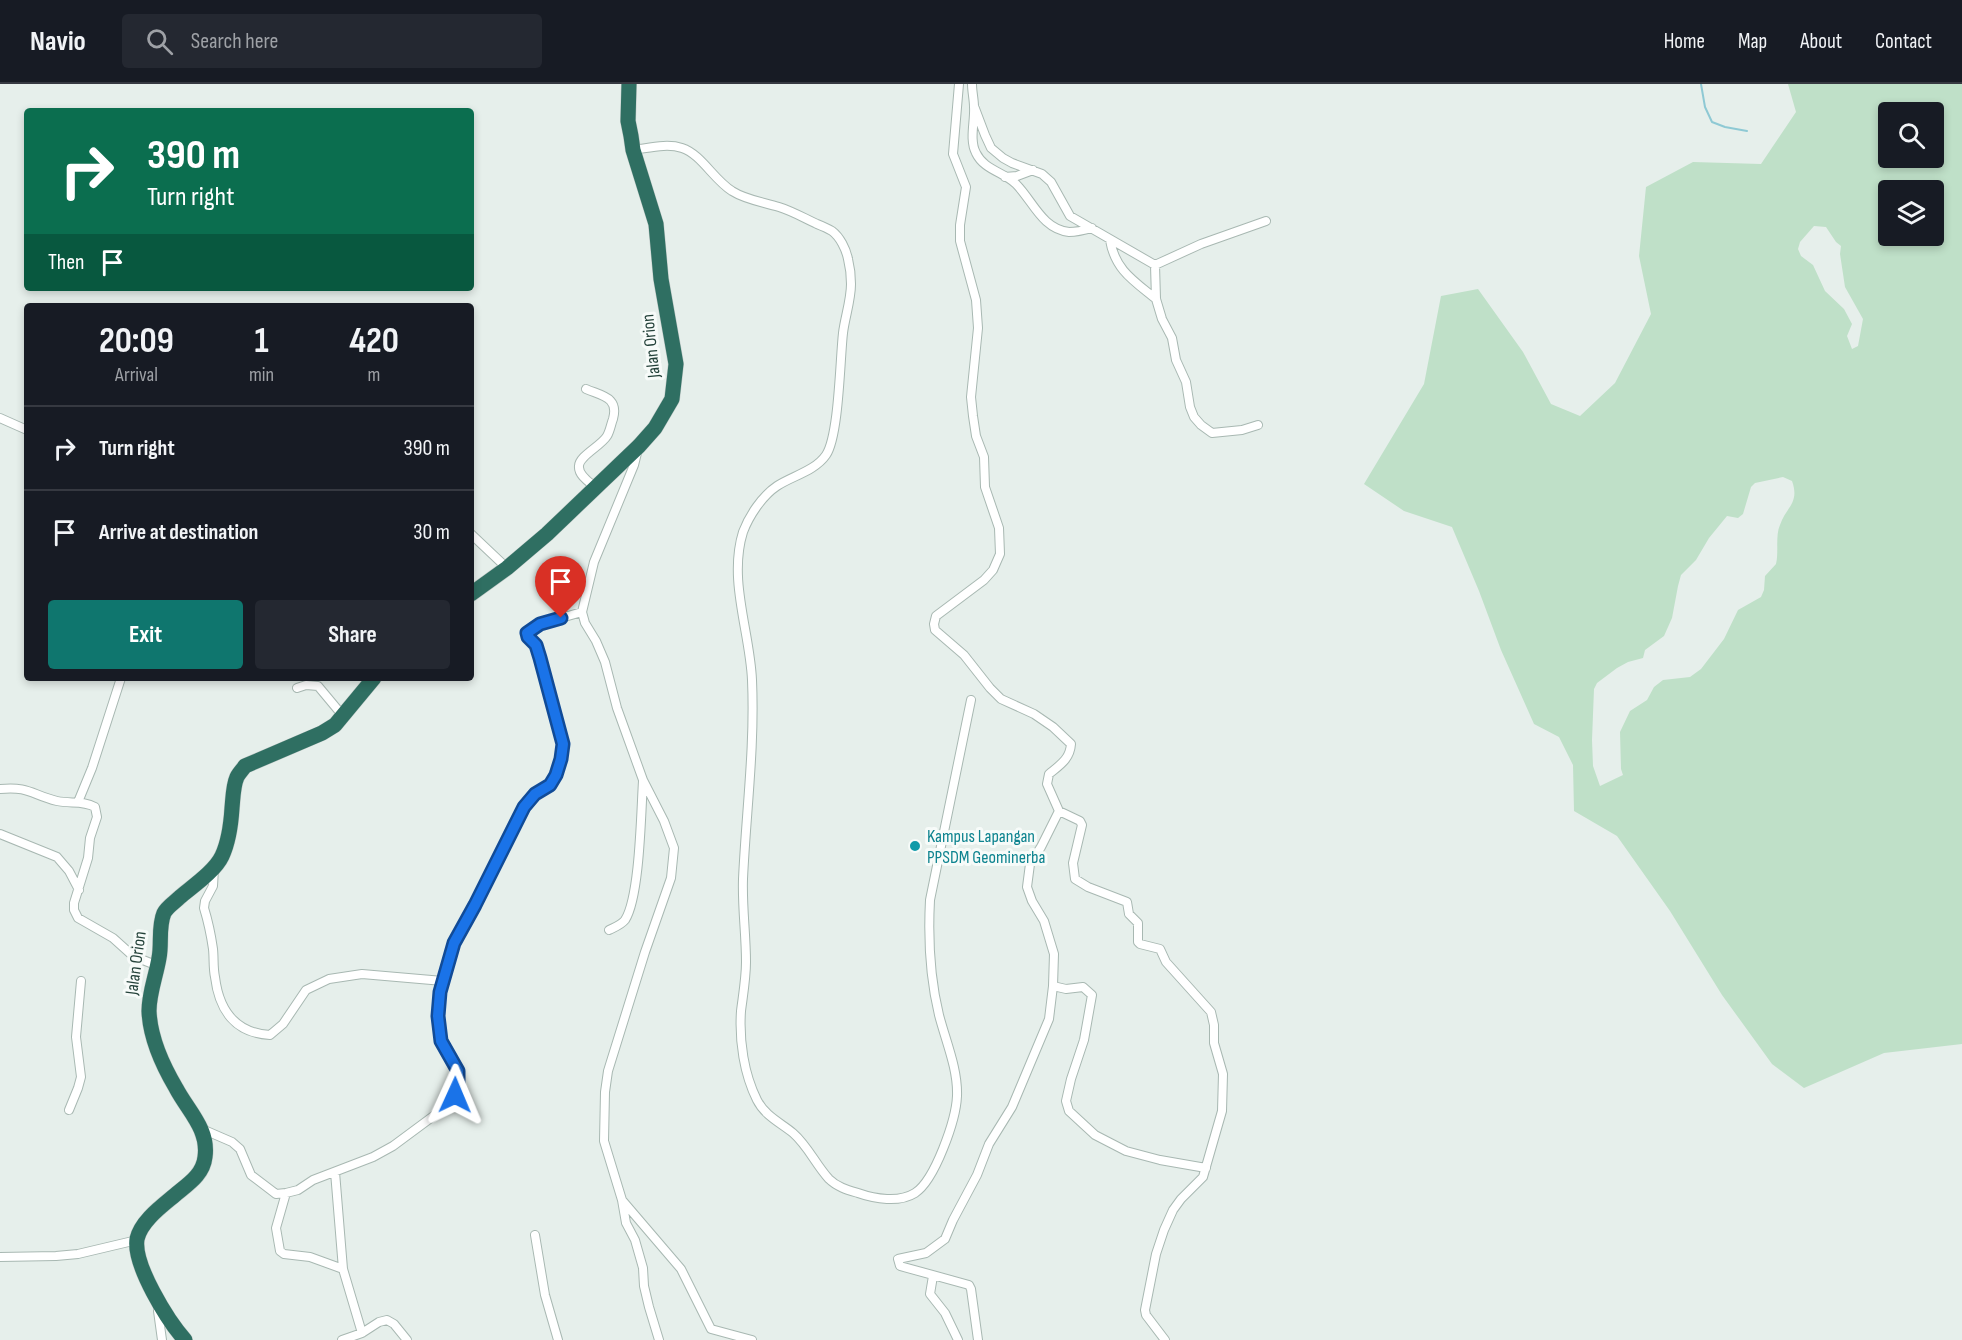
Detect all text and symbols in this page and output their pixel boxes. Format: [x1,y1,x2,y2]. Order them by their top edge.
search box [122,14,542,68]
text: Navio [30,25,86,58]
icon: search [143,25,176,58]
text: Search here [191,28,278,55]
text: Home [1664,29,1705,54]
text: Map [1738,29,1767,54]
text: About [1800,29,1842,54]
text: Contact [1875,29,1932,54]
map controls [1878,102,1944,246]
button: search [1878,102,1944,168]
text: 390 m [147,130,240,181]
icon: right [48,132,126,210]
button: layers [1878,180,1944,246]
text: Turn right [147,181,234,213]
icon: arrive [96,246,129,279]
text: Then [48,249,84,276]
street label: Jalan Orion [637,313,665,380]
text: 20:09 [99,320,174,363]
text: 1 [254,320,269,363]
text: 420 [349,320,399,363]
text: Arrival [115,363,158,387]
text: min [249,363,274,387]
text: m [368,363,380,387]
icon: right [48,432,81,465]
text: Turn right [99,435,175,462]
text: 390 m [404,435,450,462]
icon: arrive [48,516,81,549]
text: Arrive at destination [99,519,258,546]
text: 30 m [413,519,450,546]
pin [535,556,586,618]
icon: arrive [544,565,577,598]
button: Exit [48,600,243,669]
button: Share [255,600,450,669]
place label: Kampus Lapangan PPSDM Geominerba [927,826,1046,868]
marker: Kampus Lapangan PPSDM Geominerba [908,839,922,853]
street label: Jalan Orion [121,930,151,997]
position arrow [423,1063,487,1127]

